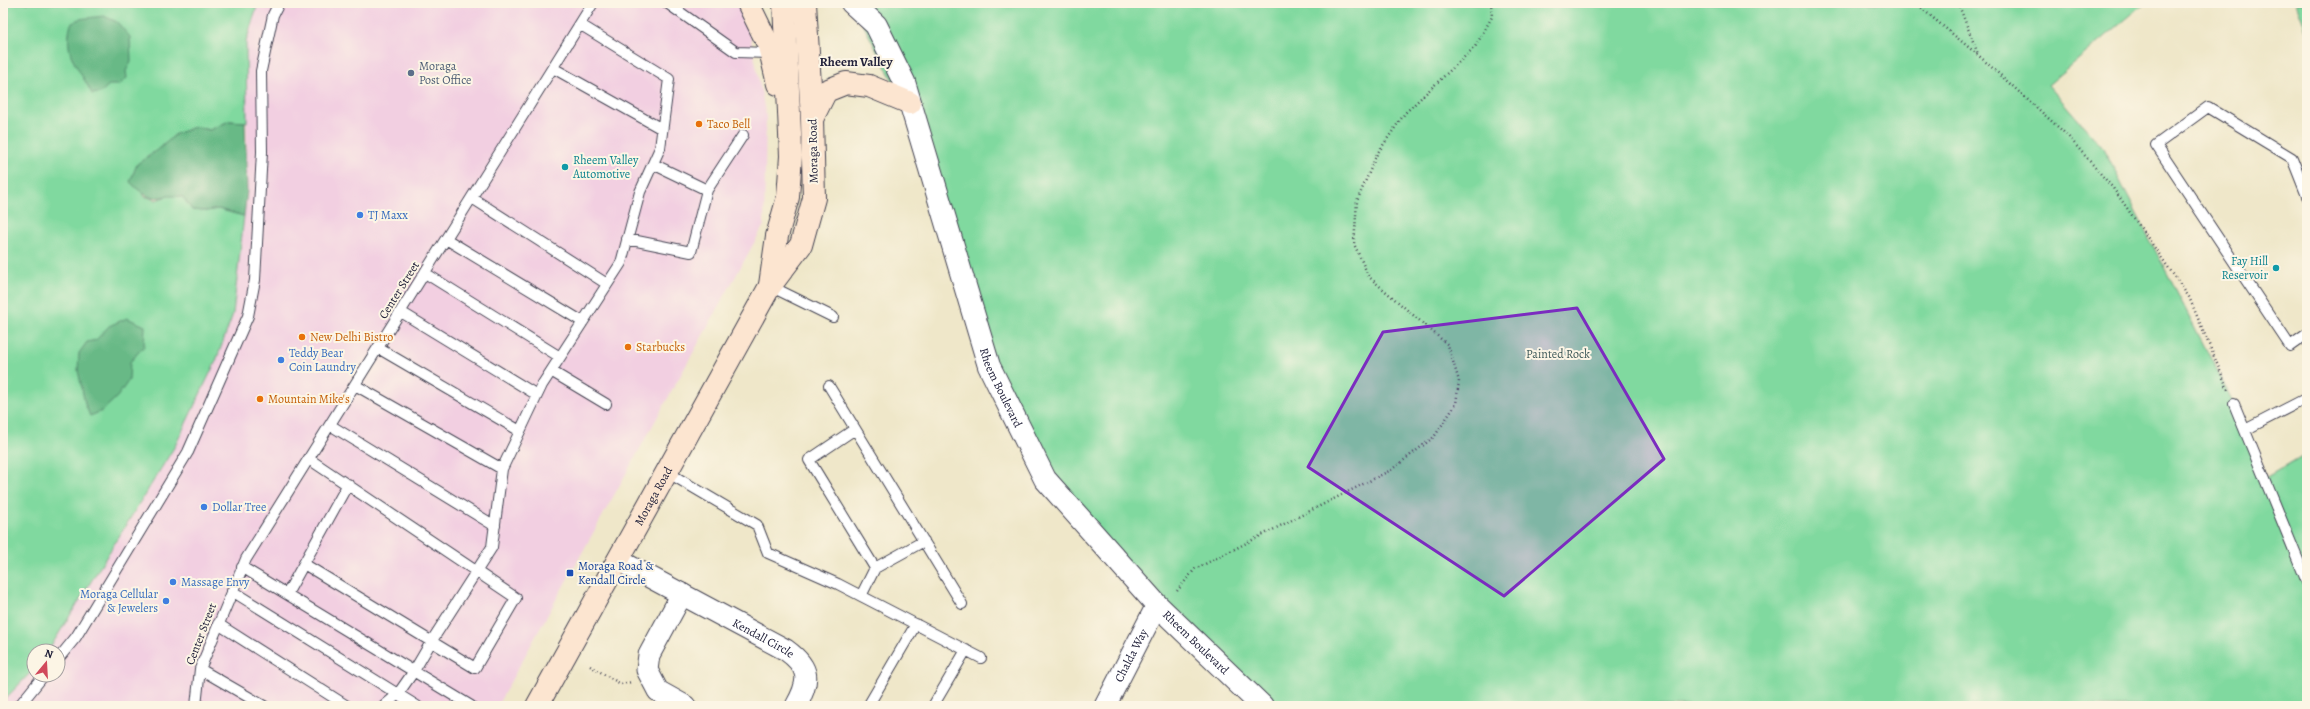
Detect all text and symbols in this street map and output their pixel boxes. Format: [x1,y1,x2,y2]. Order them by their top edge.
district label: Rheem Valley [820,53,893,70]
place label: Moraga Post Office [419,58,471,88]
marker: Moraga Post Office [406,68,416,78]
place label: Taco Bell [707,116,750,132]
street label: Moraga Road [804,118,822,184]
marker: Taco Bell [694,119,704,129]
place label: Rheem Valley Automotive [572,152,639,182]
marker: Rheem Valley Automotive [560,162,570,172]
place label: TJ Maxx [368,207,408,223]
marker: TJ Maxx [355,210,365,220]
place label: Fay Hill Reservoir [2222,253,2268,283]
street label: Center Street [375,258,423,322]
marker: Fay Hill Reservoir [2271,263,2281,273]
place label: New Delhi Bistro [310,329,393,345]
marker: New Delhi Bistro [297,332,307,342]
place label: Starbucks [636,339,685,355]
marker: Starbucks [623,342,633,352]
place label: Teddy Bear Coin Laundry [289,345,357,375]
street label: Rheem Boulevard [976,346,1026,431]
park label: Painted Rock [1526,346,1590,362]
marker: Teddy Bear Coin Laundry [276,355,286,365]
place label: Mountain Mike's [268,391,350,407]
marker: Mountain Mike's [255,394,265,404]
street label: Moraga Road [631,463,676,528]
place label: Dollar Tree [212,499,266,515]
marker: Dollar Tree [199,502,209,512]
place label: Moraga Road & Kendall Circle [578,558,654,588]
marker: Moraga Road & Kendall Circle [565,568,575,578]
place label: Massage Envy [181,574,250,590]
marker: Massage Envy [168,577,178,587]
place label: Moraga Cellular & Jewelers [80,586,158,616]
marker: Moraga Cellular & Jewelers [161,596,171,606]
street label: Center Street [182,601,220,667]
street label: Rheem Boulevard [1159,607,1233,678]
street label: Kendall Circle [730,615,798,662]
street label: Chalda Way [1111,625,1152,685]
north arrow [26,643,66,683]
text: N [43,646,55,662]

